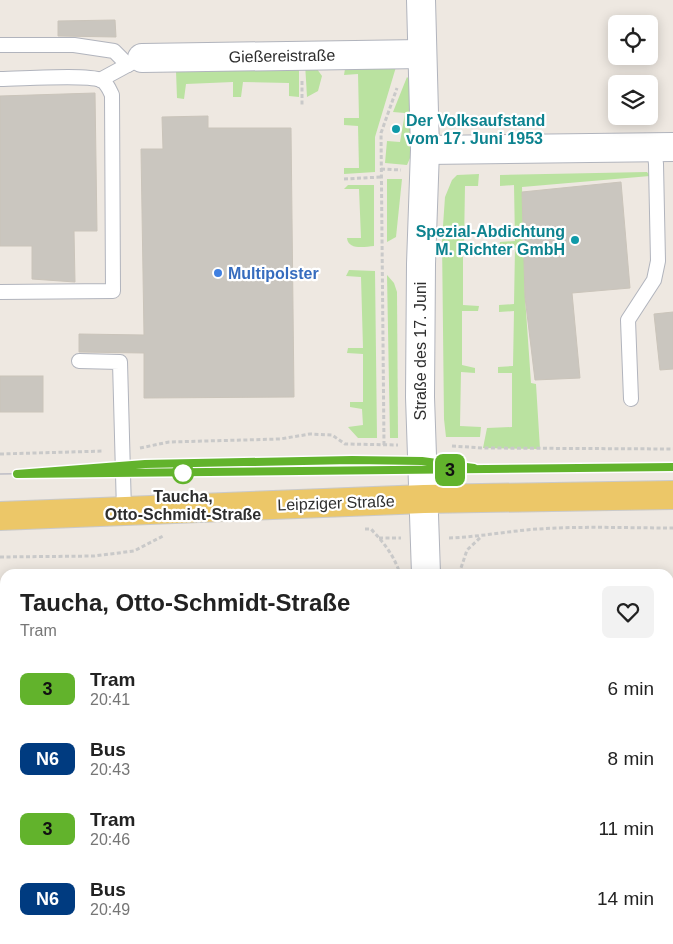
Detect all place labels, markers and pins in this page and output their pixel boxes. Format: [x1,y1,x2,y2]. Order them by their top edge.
place label: Der Volksaufstand vom 17. Juni 1953 [406,112,545,147]
marker: Der Volksaufstand vom 17. Juni 1953 [390,123,402,135]
place label: Spezial-Abdichtung M. Richter GmbH [416,223,565,258]
marker: Spezial-Abdichtung M. Richter GmbH [569,234,581,246]
place label: Multipolster [228,265,319,282]
marker: Multipolster [212,267,224,279]
marker: Taucha, Otto-Schmidt-Straße [172,462,194,484]
place label: Taucha, Otto-Schmidt-Straße [105,488,261,523]

